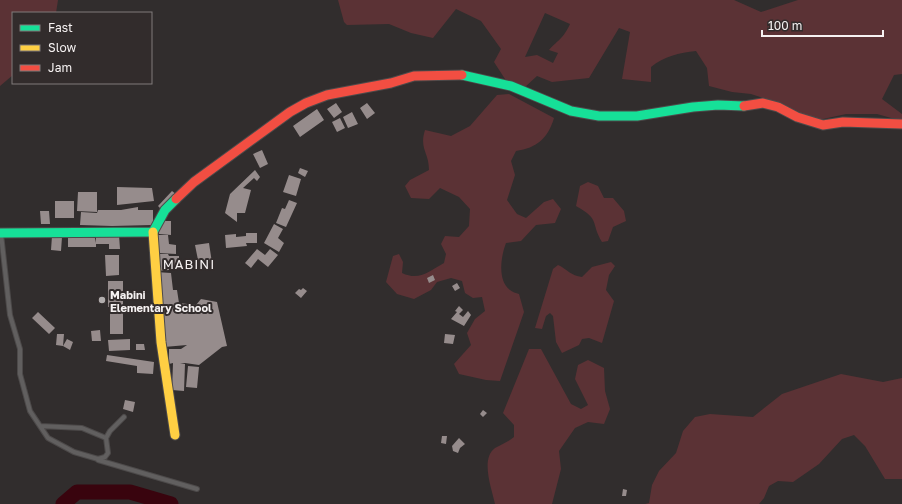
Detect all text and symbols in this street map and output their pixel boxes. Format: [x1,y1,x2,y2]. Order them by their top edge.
legend [12,12,152,84]
scale bar [762,12,883,38]
text: 100 m [768,18,802,33]
text: Fast [48,20,73,35]
text: Slow [48,40,76,55]
text: Jam [48,60,72,75]
district label: MABINI [163,256,215,272]
place label: Mabini Elementary School [110,288,212,314]
marker: Mabini Elementary School [97,295,107,305]

